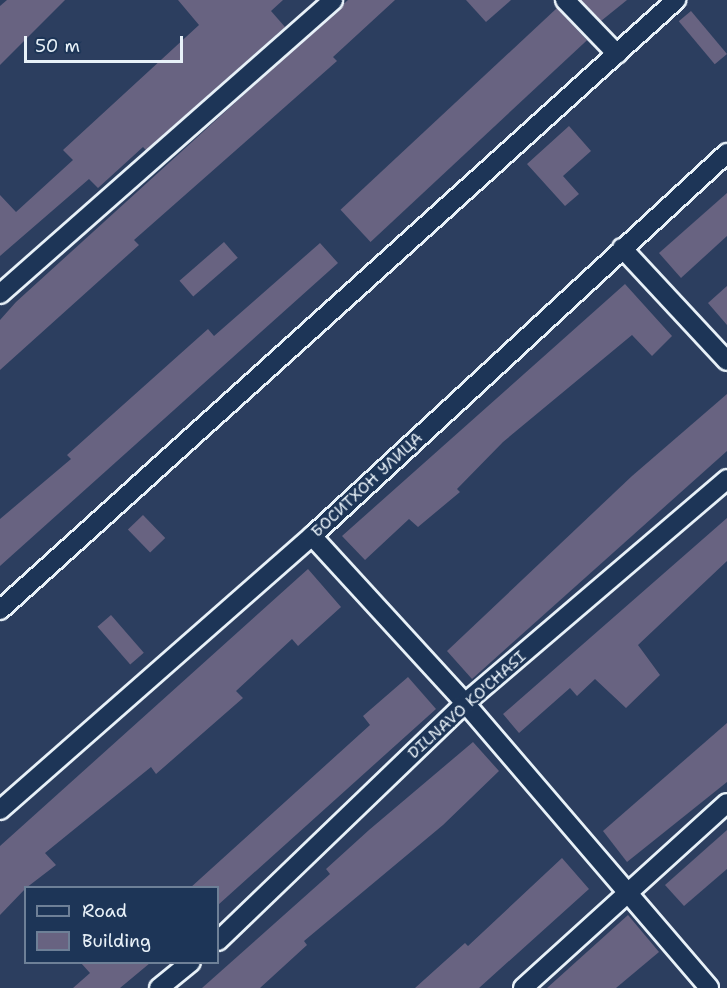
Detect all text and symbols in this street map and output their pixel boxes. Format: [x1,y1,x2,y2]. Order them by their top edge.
scale bar [27,24,186,62]
text: 50 m [35,34,80,58]
street label: БОСИТХОН УЛИЦА [307,428,427,542]
street label: DILNAVO KO'CHASI [404,647,530,763]
legend [24,886,219,964]
text: Road [82,899,127,923]
text: Building [82,929,151,953]

